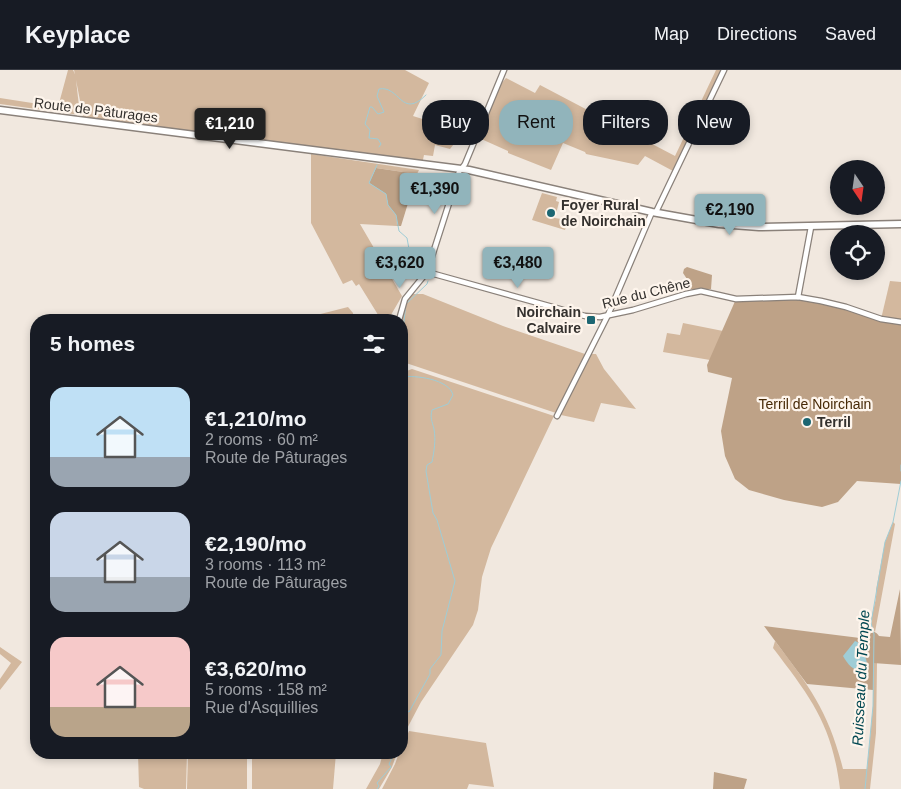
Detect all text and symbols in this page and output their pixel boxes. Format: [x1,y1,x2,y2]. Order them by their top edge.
text: Keyplace [25,21,130,48]
text: Map [654,24,689,44]
text: Directions [717,24,797,44]
text: Saved [825,24,876,44]
street label: Route de Pâturages [33,94,159,126]
chip: Buy [422,100,489,145]
chip: Rent [499,100,573,145]
chip: Filters [583,100,668,145]
chip: New [678,100,750,145]
pin: €1,210 [189,108,271,150]
text: €1,210 [206,115,254,132]
north arrow [830,160,885,215]
map controls [830,160,885,280]
pin: €1,390 [394,172,476,215]
text: €1,390 [411,180,459,197]
pin: €2,190 [689,194,771,236]
place label: Foyer Rural de Noirchain [561,197,646,229]
text: €2,190 [706,201,754,218]
marker: Foyer Rural de Noirchain [545,207,557,219]
button: locate [830,225,885,280]
pin: €3,620 [359,246,441,289]
pin: €3,480 [477,246,559,289]
text: €3,620 [376,254,424,271]
text: €3,480 [494,254,542,271]
street label: Rue du Chêne [600,274,692,312]
place label: Noirchain Calvaire [516,304,581,336]
marker: Noirchain Calvaire [585,314,597,326]
icon: filters [360,330,388,358]
text: 5 homes [50,332,135,355]
park label: Terril de Noirchain [759,396,871,412]
icon: home [90,407,150,467]
text: €1,210/mo [205,407,307,430]
place label: Terril [817,414,851,430]
marker: Terril [801,416,813,428]
text: 2 rooms · 60 m² [205,431,318,448]
text: Route de Pâturages [205,449,347,466]
icon: home [90,532,150,592]
text: €2,190/mo [205,532,307,555]
text: 3 rooms · 113 m² [205,556,326,573]
text: Route de Pâturages [205,574,347,591]
water label: Ruisseau du Temple [848,610,873,746]
icon: home [90,657,150,717]
text: €3,620/mo [205,657,307,680]
text: 5 rooms · 158 m² [205,681,327,698]
text: Rue d'Asquillies [205,699,318,716]

